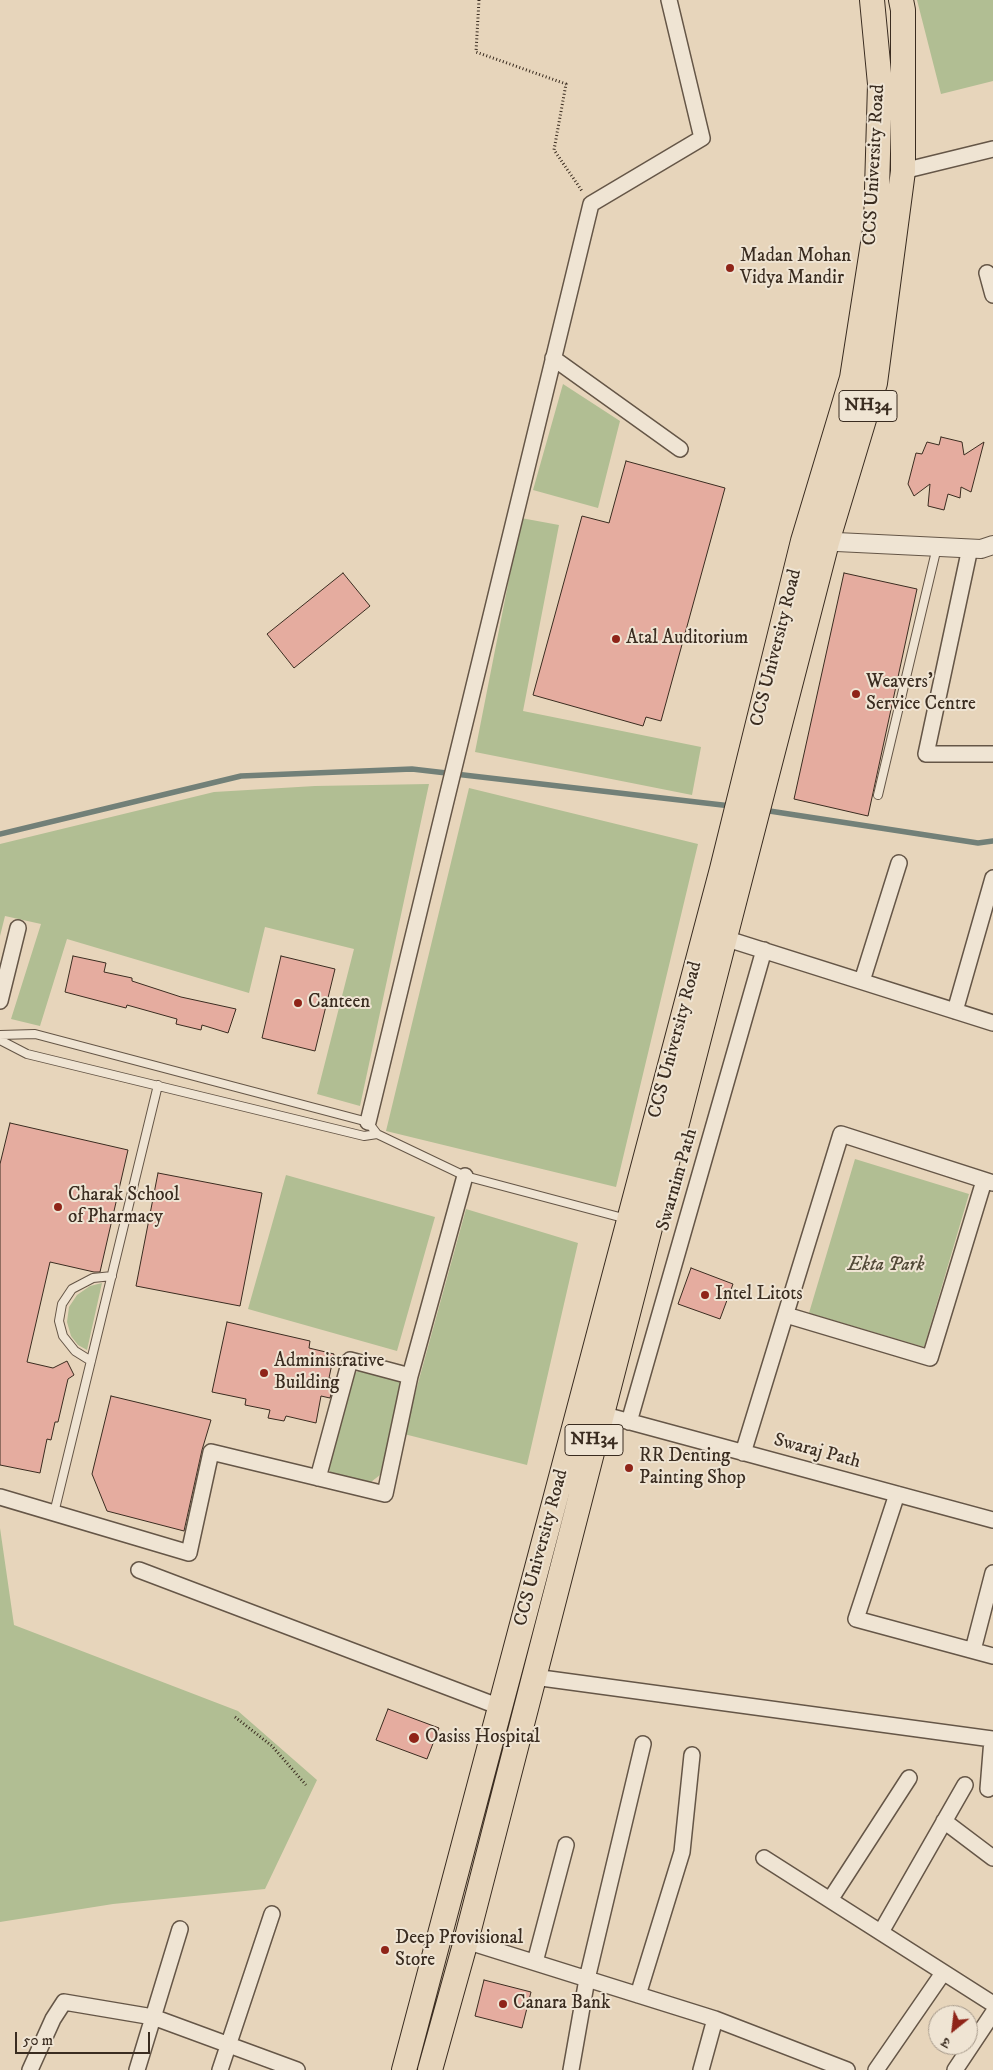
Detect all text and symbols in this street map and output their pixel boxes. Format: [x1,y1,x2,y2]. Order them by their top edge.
street label: CCS University Road [859,84,891,246]
place label: Madan Mohan Vidya Mandir [740,246,851,290]
marker: Madan Mohan Vidya Mandir [724,262,736,274]
road number: NH34 [839,391,897,422]
street label: CCS University Road [746,567,808,729]
place label: Atal Auditorium [626,628,748,650]
marker: Atal Auditorium [610,633,622,645]
place label: Weavers' Service Centre [866,672,976,716]
marker: Weavers' Service Centre [850,688,862,700]
street label: CCS University Road [644,959,708,1121]
place label: Canteen [308,992,370,1014]
marker: Canteen [292,997,304,1009]
street label: Swarnim Path [653,1126,703,1234]
place label: Charak School of Pharmacy [68,1185,179,1229]
marker: Charak School of Pharmacy [52,1201,64,1213]
park label: Ekta Park [848,1255,924,1277]
place label: Intel Litots [715,1284,803,1306]
marker: Intel Litots [699,1289,711,1301]
place label: Administrative Building [274,1351,384,1395]
marker: Administrative Building [258,1367,270,1379]
road number: NH34 [565,1424,623,1456]
street label: Swaraj Path [771,1429,863,1475]
place label: RR Denting Painting Shop [639,1446,746,1490]
marker: RR Denting Painting Shop [623,1462,635,1474]
street label: CCS University Road [510,1467,574,1629]
place label: Oasiss Hospital [425,1727,540,1749]
marker: Oasiss Hospital [407,1731,421,1745]
place label: Deep Provisional Store [395,1928,523,1972]
marker: Deep Provisional Store [379,1944,391,1956]
place label: Canara Bank [513,1993,610,2015]
marker: Canara Bank [497,1998,509,2010]
north arrow [928,2005,978,2055]
scale bar [18,2022,152,2054]
text: 50 m [23,2031,53,2050]
text: उ [939,2033,954,2052]

